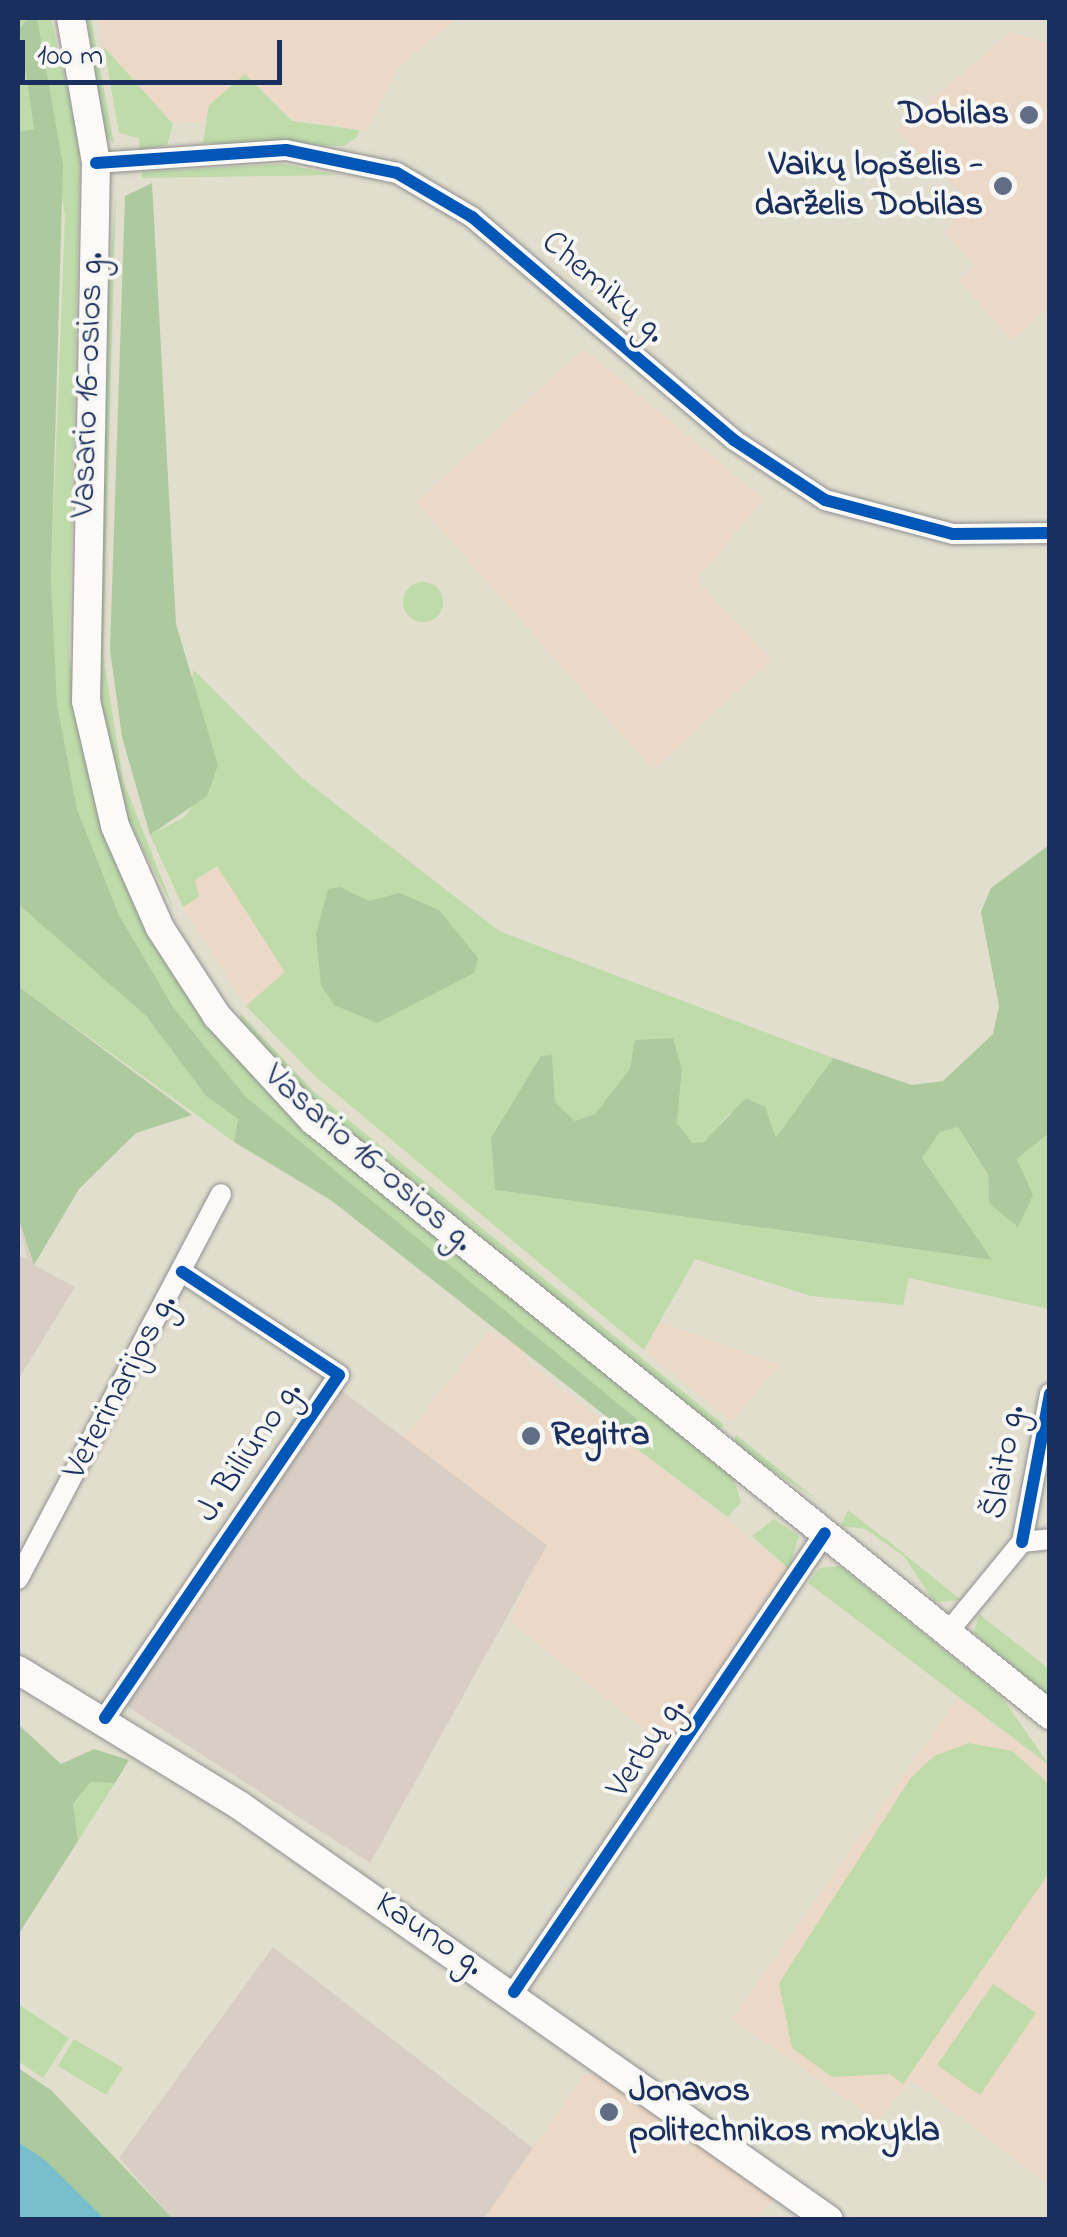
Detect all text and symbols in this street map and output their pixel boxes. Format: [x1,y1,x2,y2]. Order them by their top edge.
scale bar [25,20,288,82]
text: 100 m [37,35,103,79]
place label: Dobilas [899,94,1009,136]
marker: Dobilas [1018,104,1040,126]
place label: Vaikų lopšelis - darželis Dobilas [754,145,983,227]
marker: Vaikų lopšelis - darželis Dobilas [992,175,1014,197]
street label: Chemikų g. [532,222,674,354]
street label: Vasario 16-osios g. [63,251,115,519]
street label: Vasario 16-osios g. [254,1056,482,1262]
street label: Veterinarijos g. [54,1287,188,1487]
street label: J. Biliūno g. [187,1373,313,1531]
street label: Šlaito g. [974,1402,1036,1522]
place label: Regitra [551,1415,650,1457]
marker: Regitra [520,1425,542,1447]
street label: Verbų g. [598,1689,696,1807]
street label: Kauno g. [366,1883,492,1987]
place label: Jonavos politechnikos mokykla [629,2071,940,2153]
marker: Jonavos politechnikos mokykla [598,2101,620,2123]

